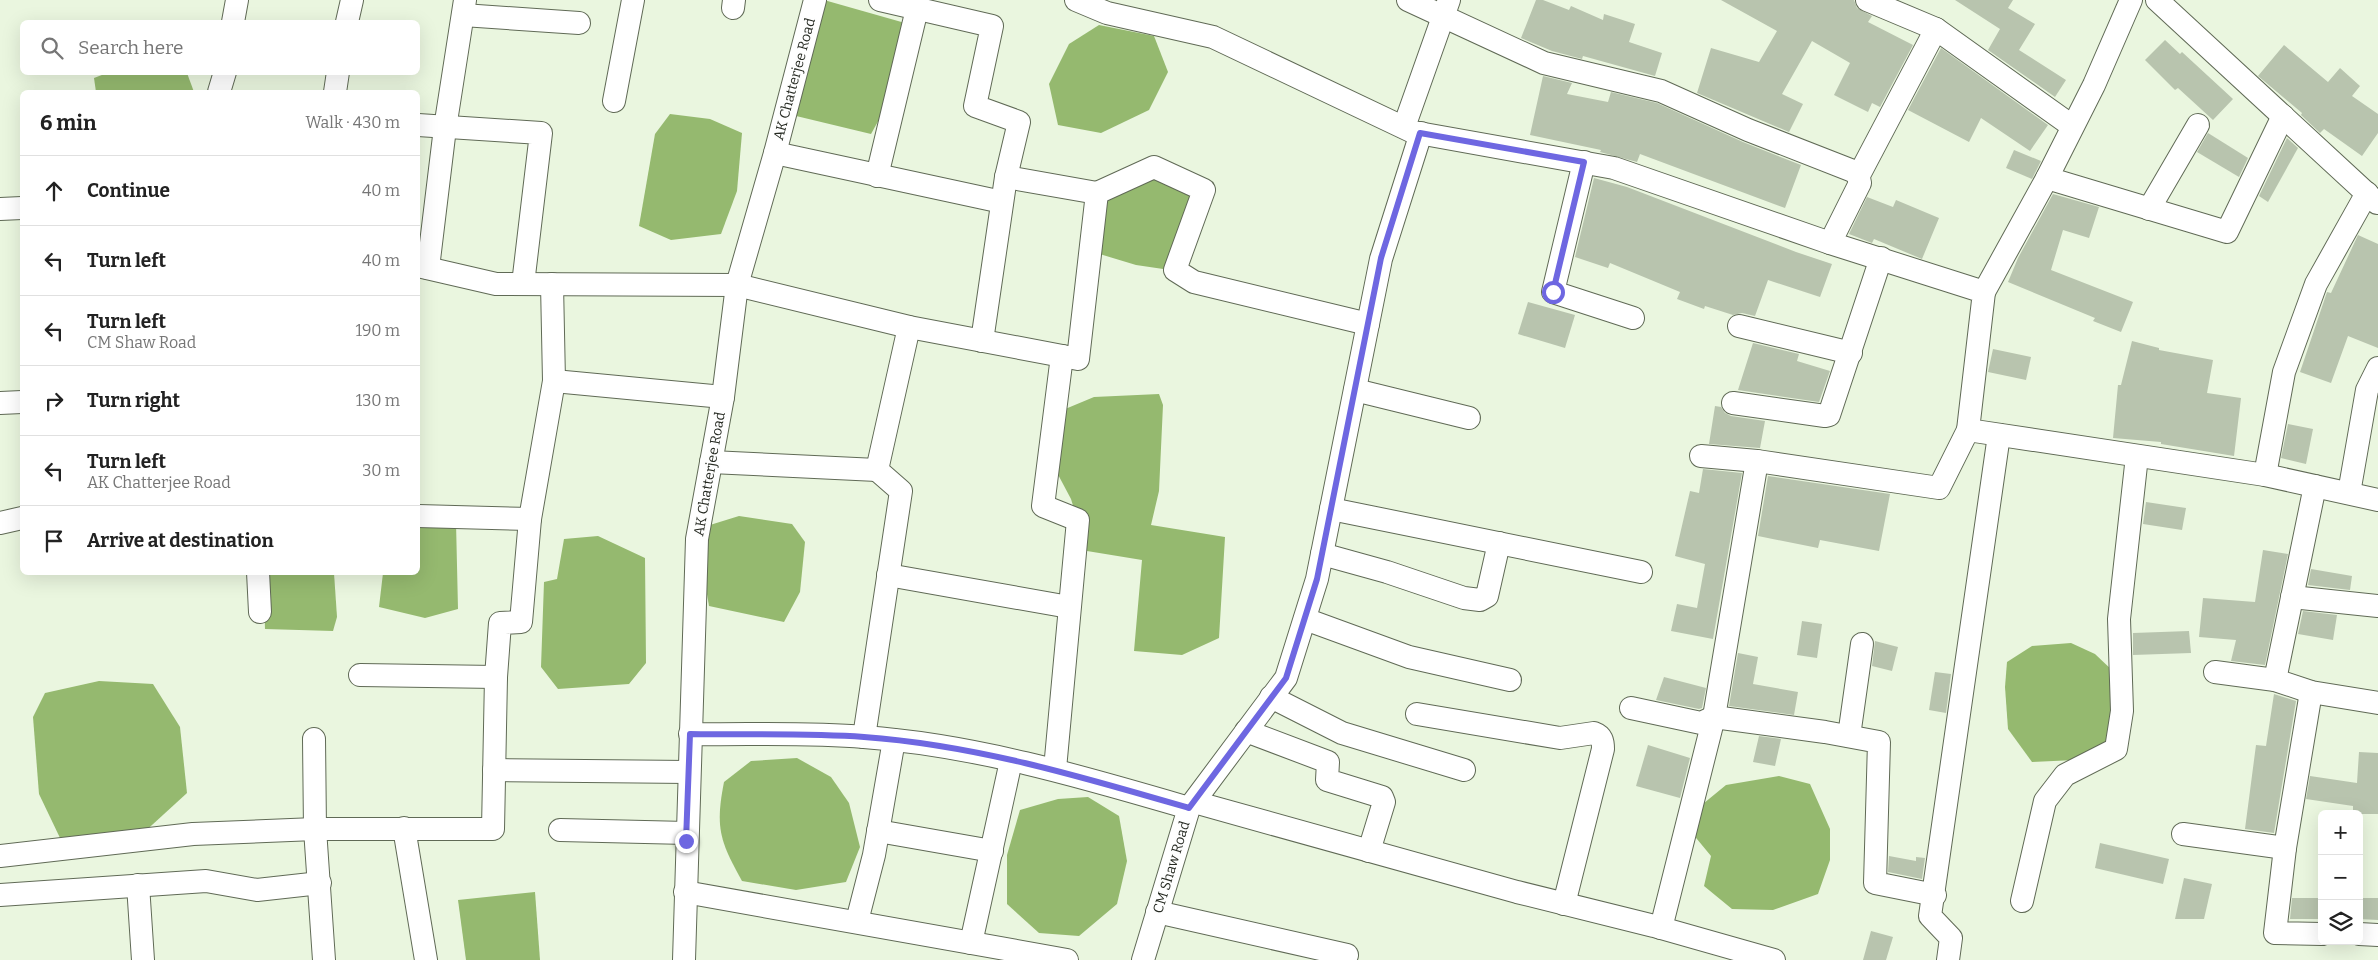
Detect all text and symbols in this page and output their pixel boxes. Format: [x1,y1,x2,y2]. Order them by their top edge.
street label: AK Chatterjee Road [770,16,819,142]
search box [20,20,420,75]
icon: search [38,34,66,62]
text: Search here [78,36,183,59]
text: 6 min [40,110,96,136]
text: Walk · 430 m [306,113,400,132]
icon: ahead [40,177,68,205]
text: Continue [87,179,170,202]
text: 40 m [362,181,400,200]
icon: left [40,247,68,275]
text: Turn left [87,249,166,272]
text: 40 m [362,251,400,270]
route start [1542,281,1565,304]
text: Turn left [87,310,166,333]
icon: left [40,317,68,345]
text: 190 m [355,321,400,340]
text: CM Shaw Road [87,333,196,352]
icon: right [40,387,68,415]
text: Turn right [87,389,180,412]
text: 130 m [356,391,400,410]
street label: AK Chatterjee Road [690,411,729,538]
text: Turn left [87,450,166,473]
icon: left [40,457,68,485]
text: 30 m [362,461,400,480]
text: AK Chatterjee Road [87,473,231,492]
icon: arrive [40,527,68,555]
text: Arrive at destination [87,529,274,552]
map controls [2318,810,2363,945]
button: + [2318,810,2363,855]
street label: CM Shaw Road [1149,819,1194,915]
route end [675,830,698,853]
button: − [2318,855,2363,900]
button: layers [2318,900,2363,945]

